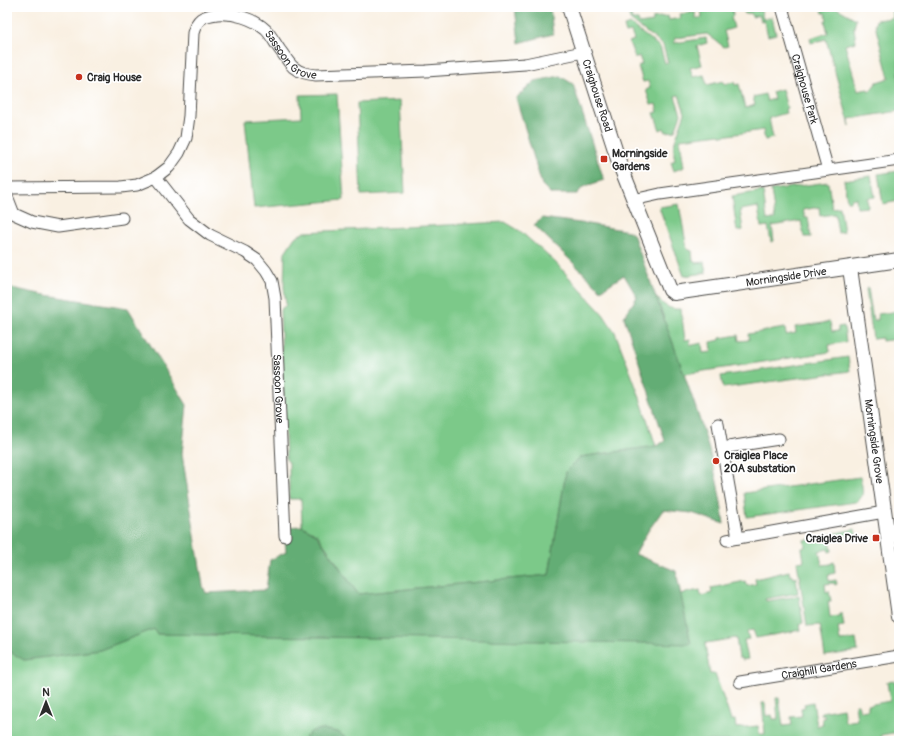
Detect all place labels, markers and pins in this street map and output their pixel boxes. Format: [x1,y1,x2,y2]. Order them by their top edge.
place label: Craig House [87,71,142,84]
marker: Craig House [74,72,84,82]
place label: Morningside Gardens [612,147,668,173]
marker: Morningside Gardens [599,154,609,164]
place label: Craiglea Place 20A substation [724,449,795,475]
marker: Craiglea Place 20A substation [711,456,721,466]
place label: Craiglea Drive [806,532,869,545]
marker: Craiglea Drive [871,533,881,543]

